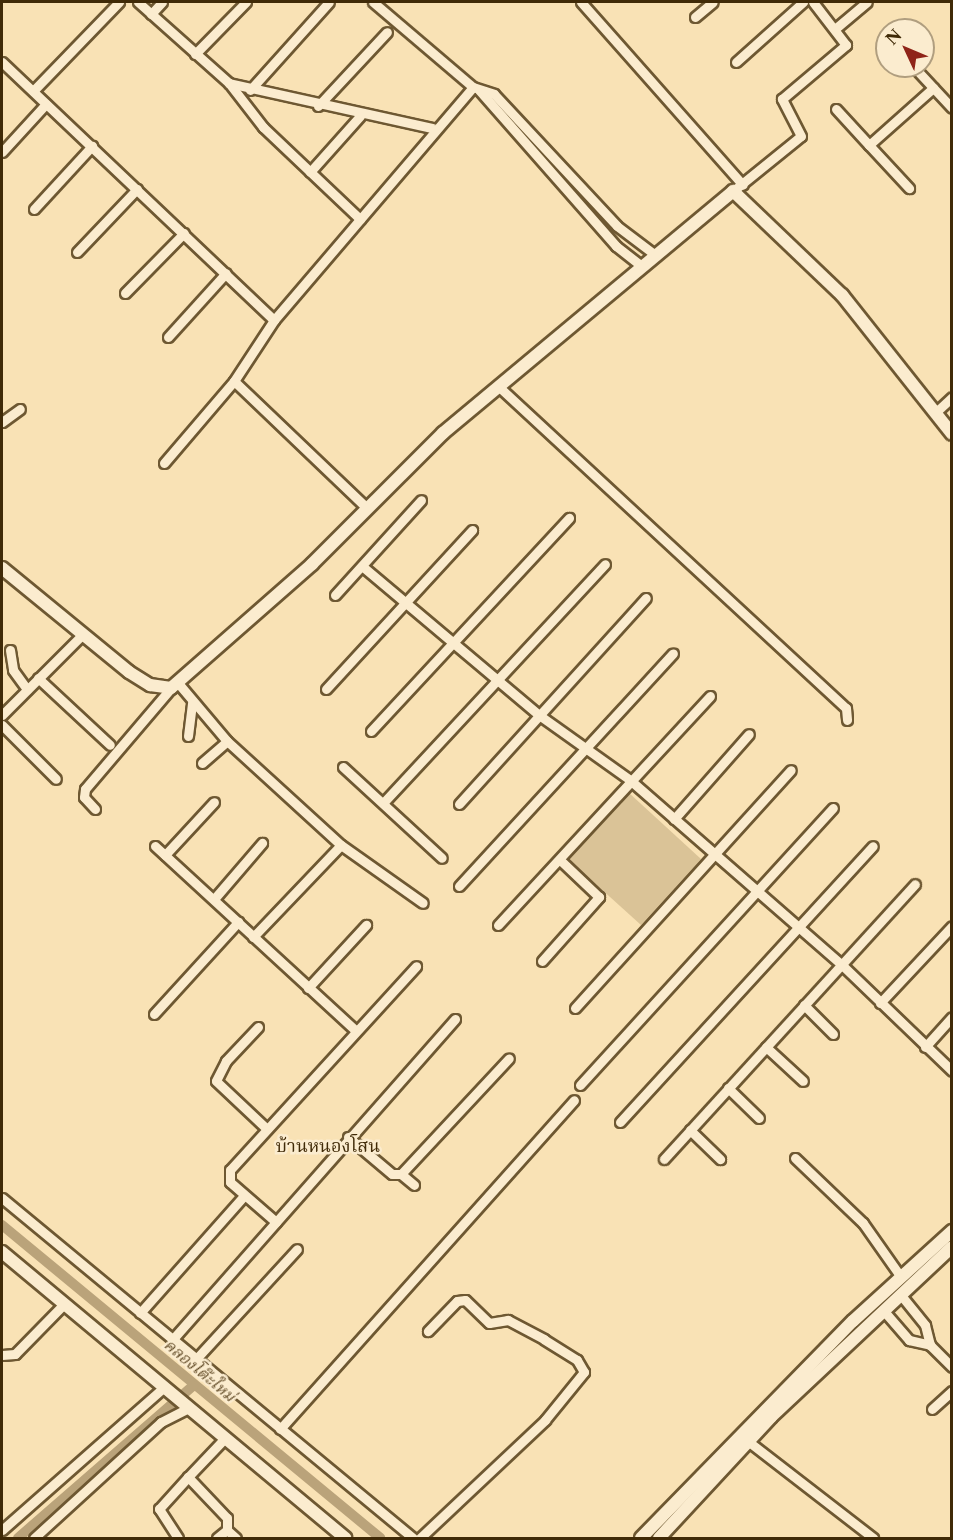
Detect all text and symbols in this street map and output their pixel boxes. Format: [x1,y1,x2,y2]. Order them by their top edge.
north arrow [875,18,935,78]
text: N [881,25,906,49]
district label: บ้านหนองโสน [276,1135,380,1157]
water label: คลองโต๊ะใหม่ [160,1335,240,1405]

